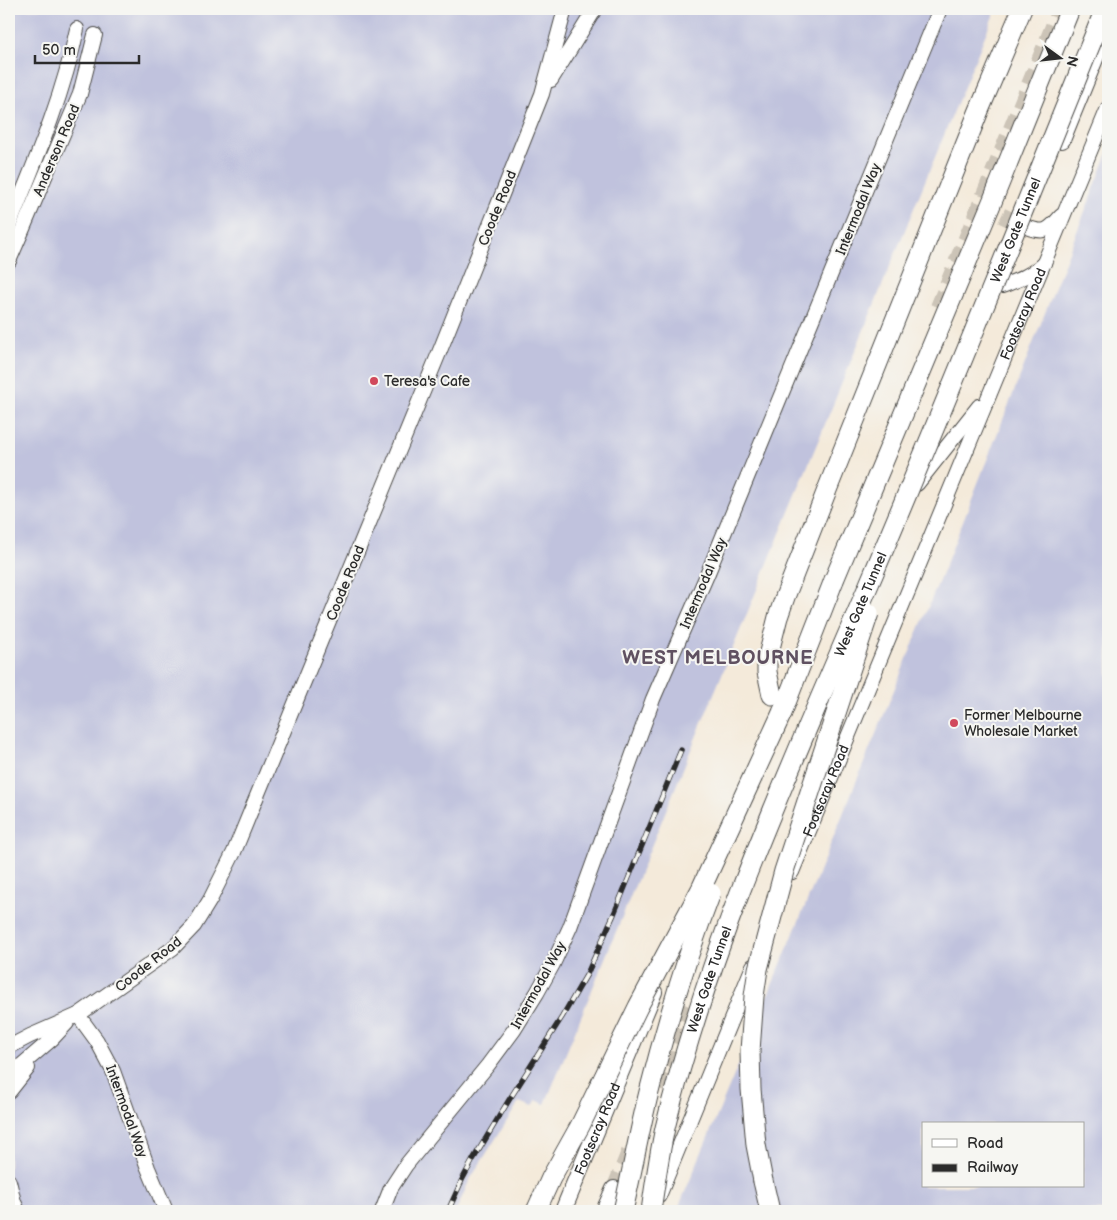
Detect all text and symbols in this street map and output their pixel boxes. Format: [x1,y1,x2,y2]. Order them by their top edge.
scale bar [35,32,139,64]
north arrow [1034,32,1084,82]
text: 50 m [42,41,76,60]
text: N [1063,54,1082,69]
street label: Anderson Road [29,102,83,199]
street label: Intermodal Way [832,160,885,258]
street label: Coode Road [475,168,520,248]
street label: West Gate Tunnel [987,175,1045,285]
street label: Footscray Road [997,265,1050,363]
place label: Teresa's Cafe [384,373,470,390]
marker: Teresa's Cafe [368,375,380,387]
street label: Intermodal Way [677,534,731,631]
street label: Coode Road [323,543,368,623]
street label: West Gate Tunnel [831,550,891,659]
district label: WEST MELBOURNE [622,647,814,670]
place label: Former Melbourne Wholesale Market [964,707,1082,740]
marker: Former Melbourne Wholesale Market [948,717,960,729]
street label: Footscray Road [800,742,853,839]
street label: West Gate Tunnel [684,924,735,1035]
street label: Coode Road [112,933,185,996]
street label: Intermodal Way [507,938,570,1032]
street label: Intermodal Way [102,1062,151,1161]
street label: Footscray Road [571,1080,624,1178]
legend [922,1122,1084,1188]
text: Road [967,1134,1003,1153]
text: Railway [967,1158,1018,1177]

